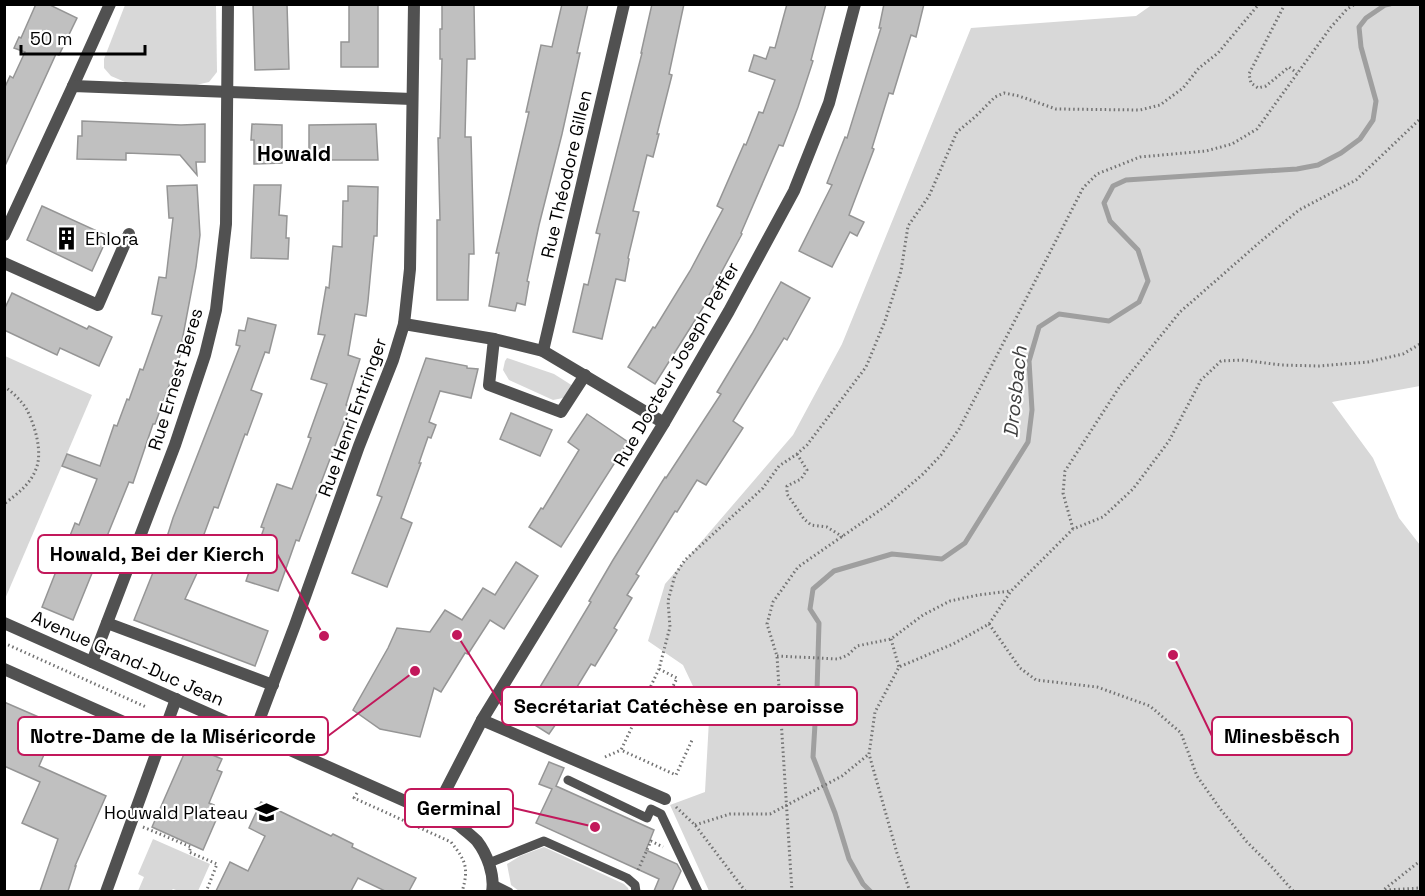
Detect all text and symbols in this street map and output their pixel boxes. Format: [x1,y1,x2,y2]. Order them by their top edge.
scale bar [21,18,146,56]
text: 50 m [30,27,72,50]
street label: Rue Théodore Gillen [535,88,597,260]
district label: Howald [257,140,331,167]
building icon: Ehlora [54,225,80,251]
place label: Ehlora [85,227,139,250]
street label: Rue Docteur Joseph Peffer [608,257,744,470]
street label: Rue Ernest Beres [142,305,208,453]
street label: Rue Henri Entringer [313,334,392,500]
water label: Drosbach [997,344,1033,439]
callout: Howald, Bei der Kierch [38,535,277,573]
text: Howald, Bei der Kierch [50,541,264,567]
street label: Avenue Grand-Duc Jean [28,605,228,711]
callout: Secrétariat Catéchèse en paroisse [502,687,857,725]
text: Secrétariat Catéchèse en paroisse [514,693,844,719]
callout: Notre-Dame de la Miséricorde [18,717,328,755]
callout: Minesbësch [1212,717,1352,755]
text: Notre-Dame de la Miséricorde [30,723,316,749]
text: Minesbësch [1224,723,1340,749]
callout: Germinal [405,789,513,827]
text: Germinal [417,795,501,821]
school or university icon: Houwald Plateau [253,799,279,825]
place label: Houwald Plateau [104,801,248,824]

